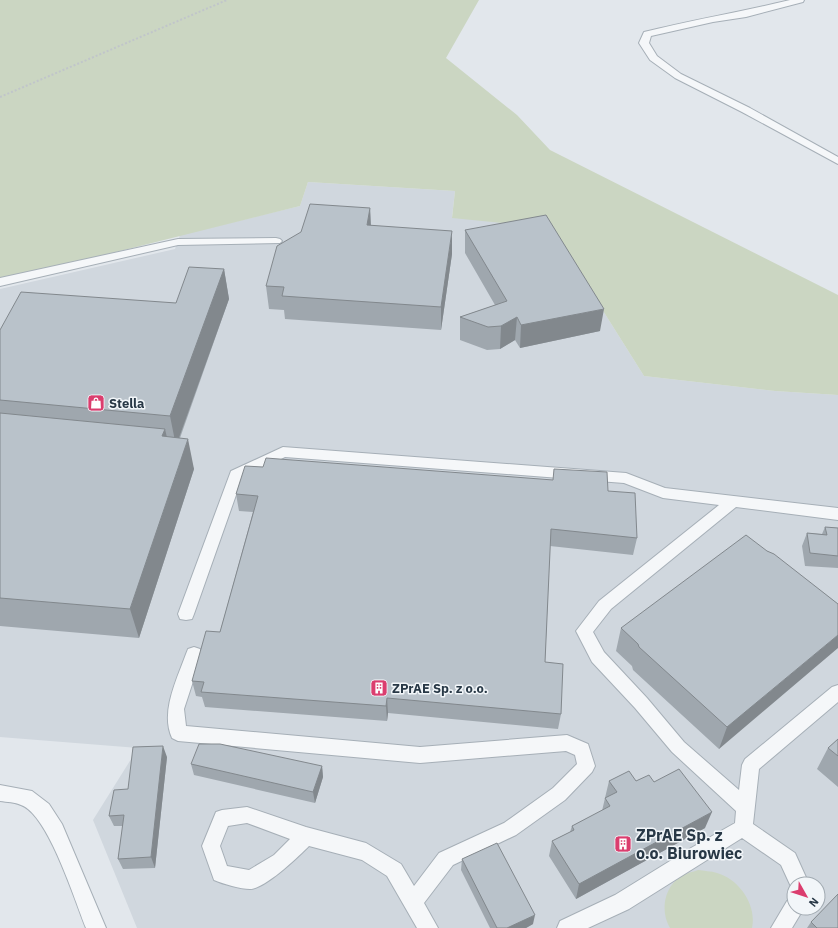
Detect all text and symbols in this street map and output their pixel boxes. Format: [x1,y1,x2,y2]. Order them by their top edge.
shop icon: Stella [86,393,106,413]
place label: Stella [109,395,144,412]
building icon: ZPrAE Sp. z o.o. [369,678,389,698]
place label: ZPrAE Sp. z o.o. [392,680,488,697]
place label: ZPrAE Sp. z o.o. Biurowiec [636,825,742,863]
building icon: ZPrAE Sp. z o.o. Biurowiec [613,834,633,854]
north arrow [786,876,826,916]
text: N [806,895,822,910]

